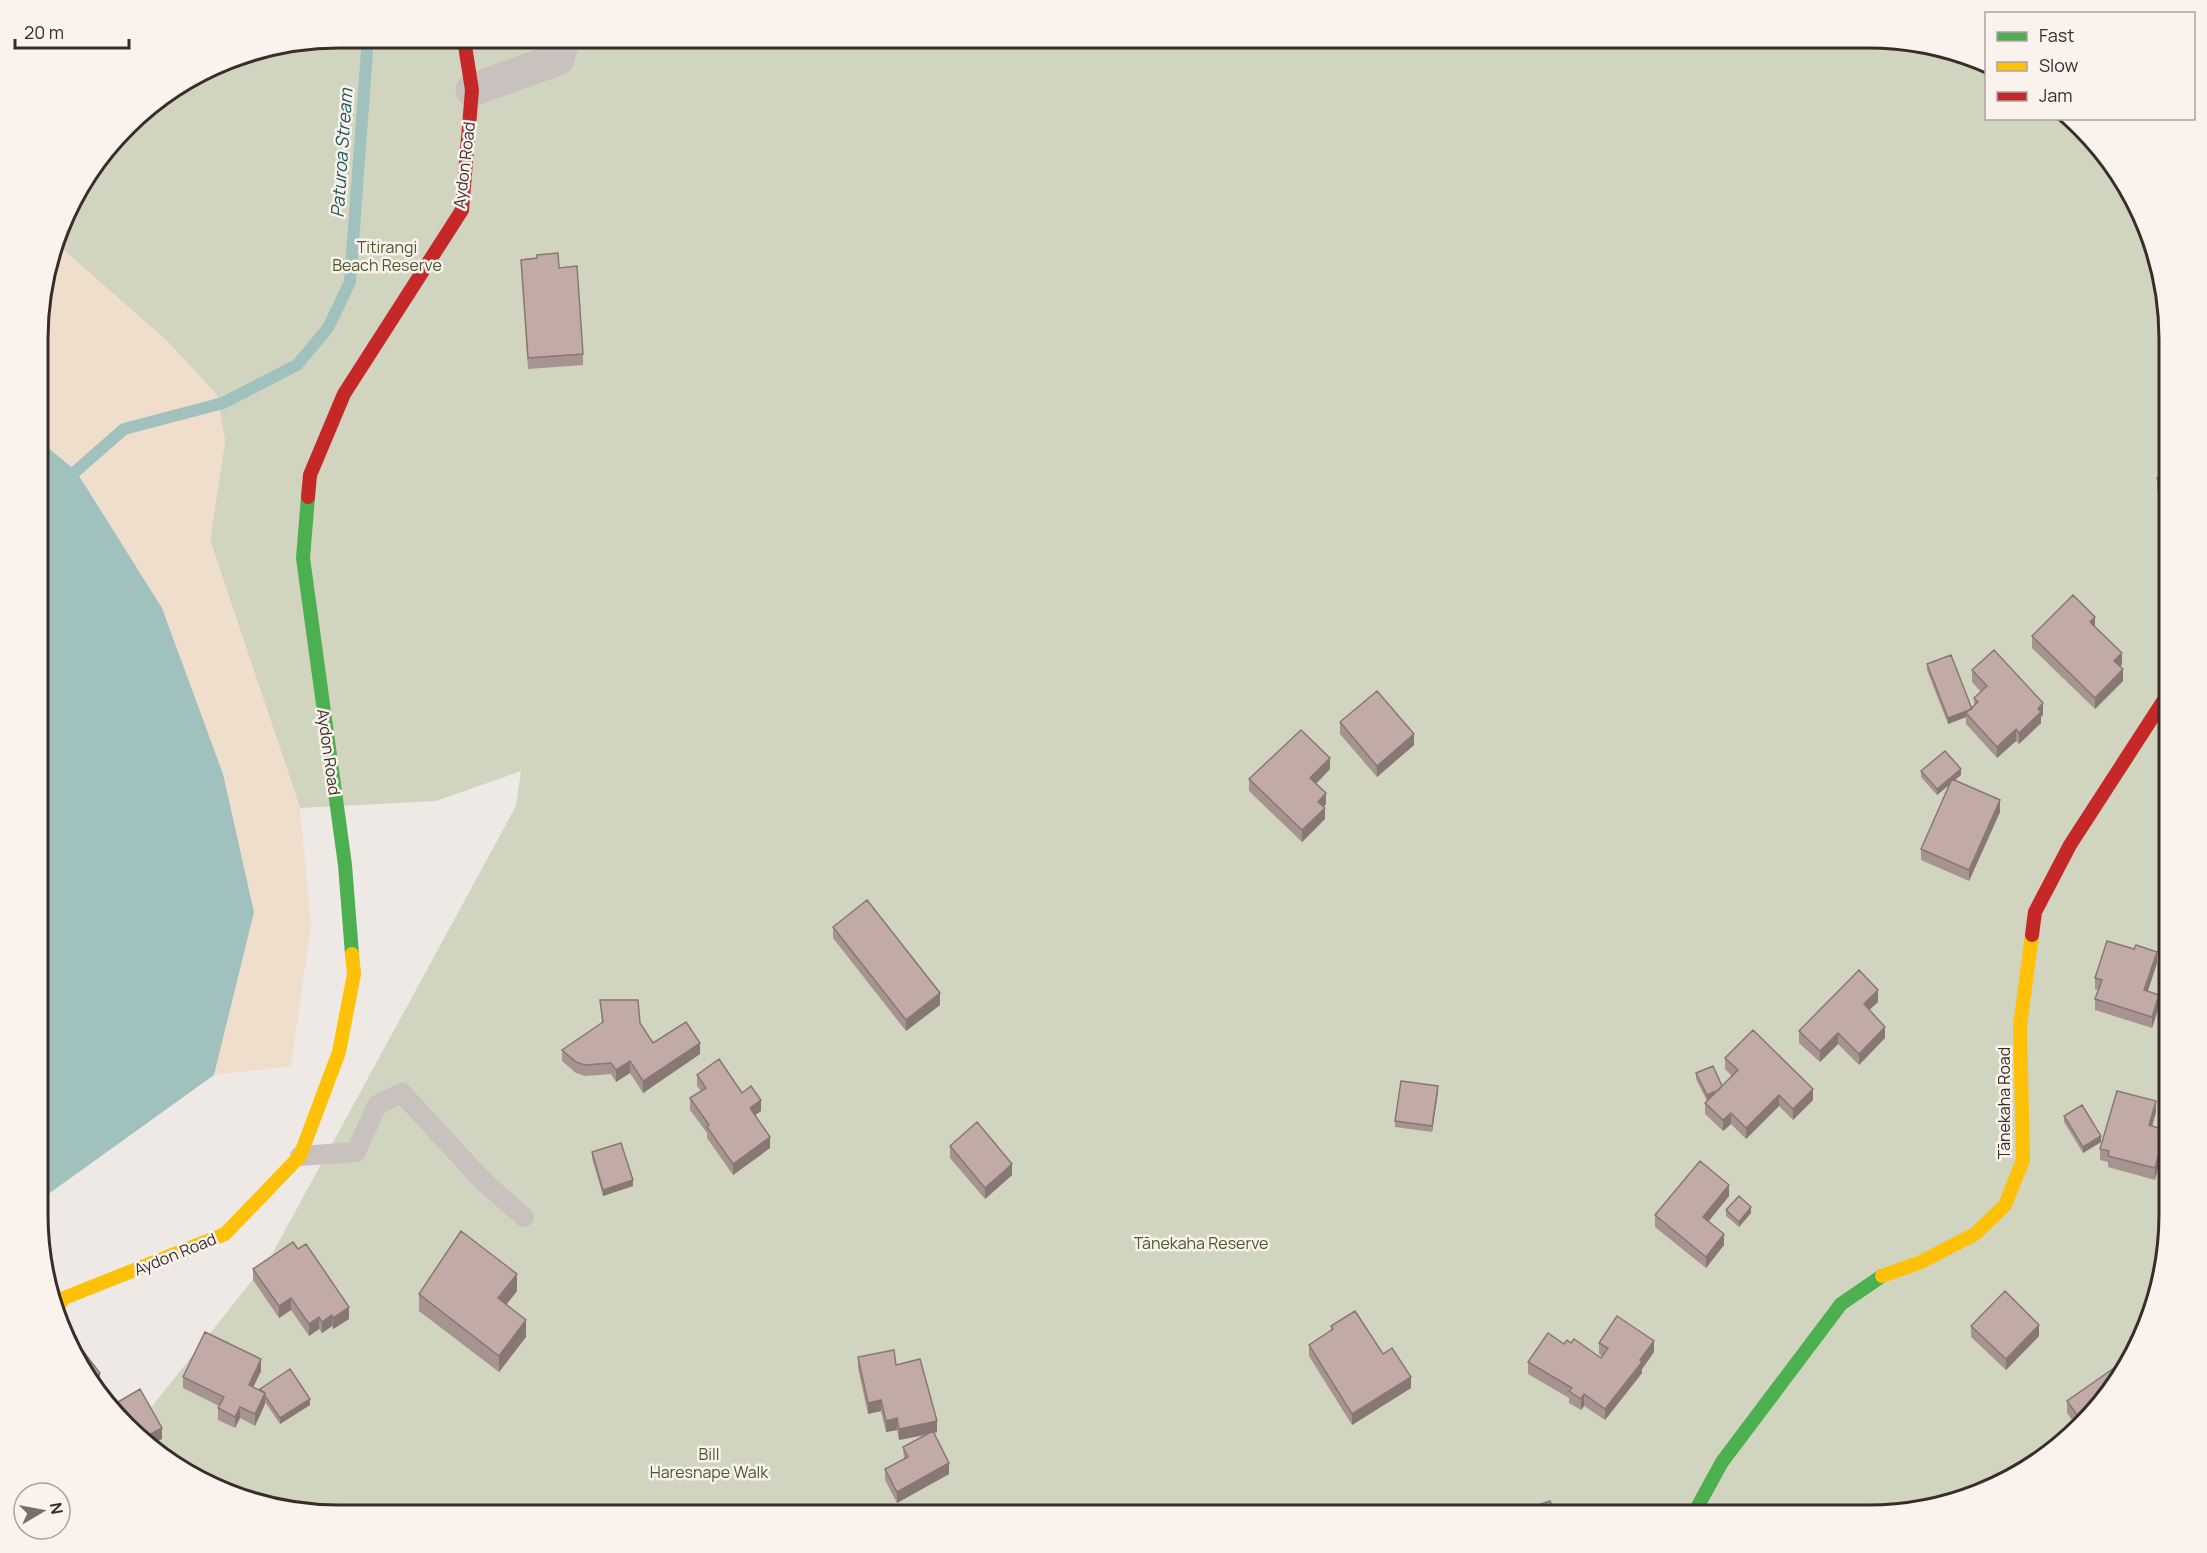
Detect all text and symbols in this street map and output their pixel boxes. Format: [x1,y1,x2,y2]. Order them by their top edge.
scale bar [15,12,129,50]
legend [1985,12,2195,120]
text: 20 m [24,20,64,44]
text: Fast [2039,23,2074,47]
text: Slow [2039,53,2079,77]
text: Jam [2039,83,2073,107]
water label: Paturoa Stream [325,86,358,218]
street label: Aydon Road [448,120,480,210]
park label: Titirangi Beach Reserve [332,236,442,276]
street label: Aydon Road [312,707,346,797]
street label: Tānekaha Road [1993,1047,2015,1159]
street label: Aydon Road [131,1227,219,1281]
park label: Tānekaha Reserve [1134,1232,1268,1254]
park label: Bill Haresnape Walk [650,1443,769,1483]
north arrow [12,1481,72,1541]
text: N [45,1501,69,1516]

